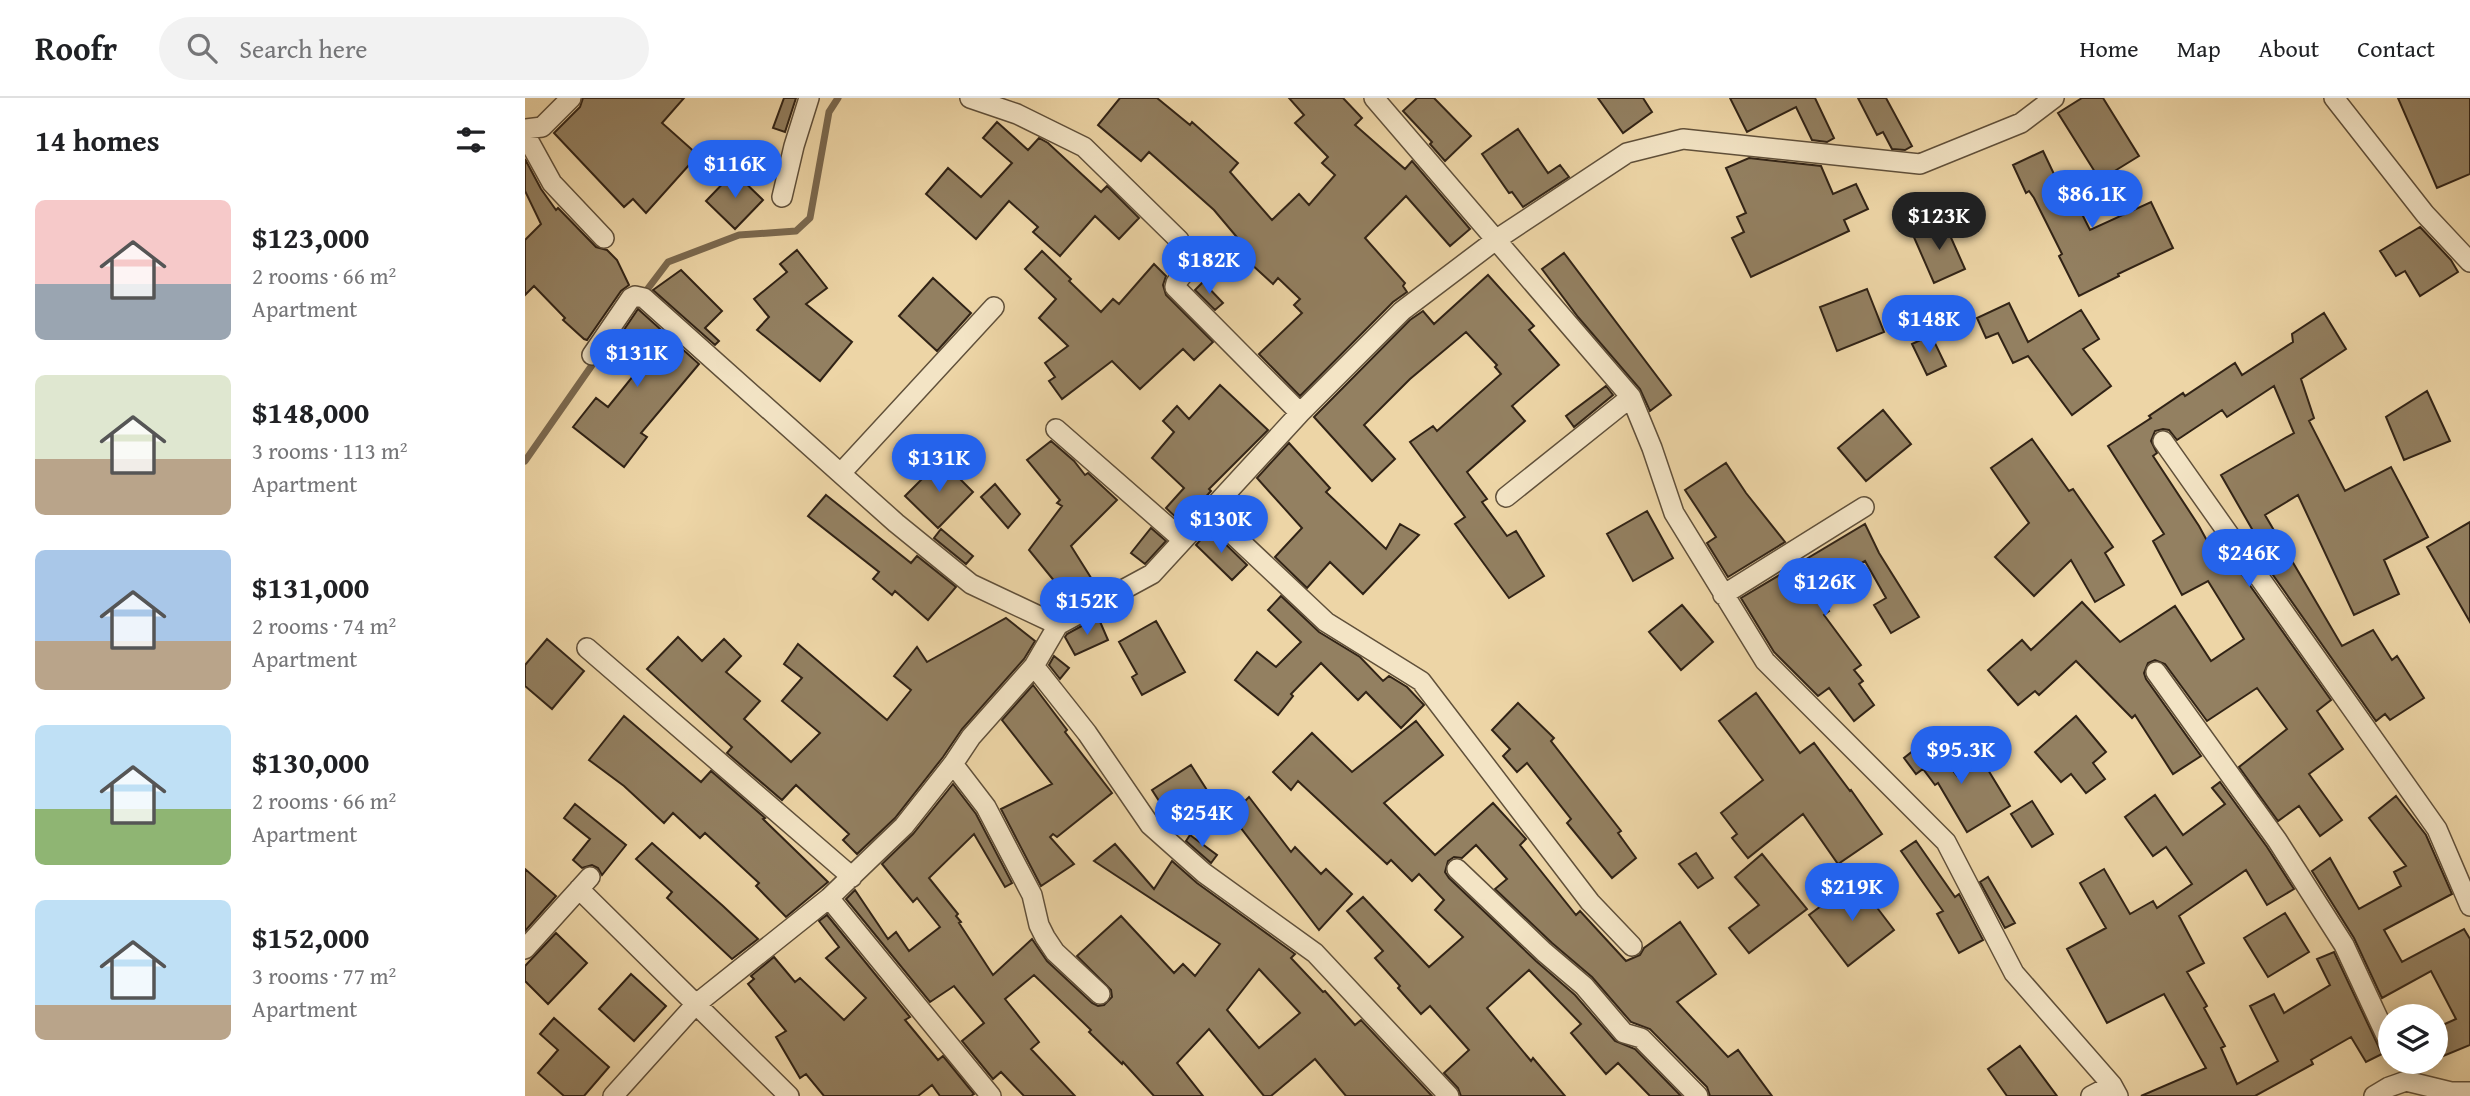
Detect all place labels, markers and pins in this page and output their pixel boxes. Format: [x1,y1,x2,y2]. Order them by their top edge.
pin: $116K [686,140,784,200]
pin: $86.1K [2035,170,2149,230]
pin: $123K [1890,192,1988,252]
pin: $182K [1160,236,1258,296]
pin: $148K [1880,296,1978,355]
pin: $131K [588,330,686,389]
pin: $131K [890,434,988,494]
pin: $130K [1172,496,1270,555]
pin: $246K [2200,530,2298,589]
pin: $126K [1776,559,1874,618]
pin: $152K [1038,578,1136,637]
pin: $95.3K [1904,726,2018,786]
pin: $254K [1153,790,1251,849]
pin: $219K [1803,864,1901,923]

